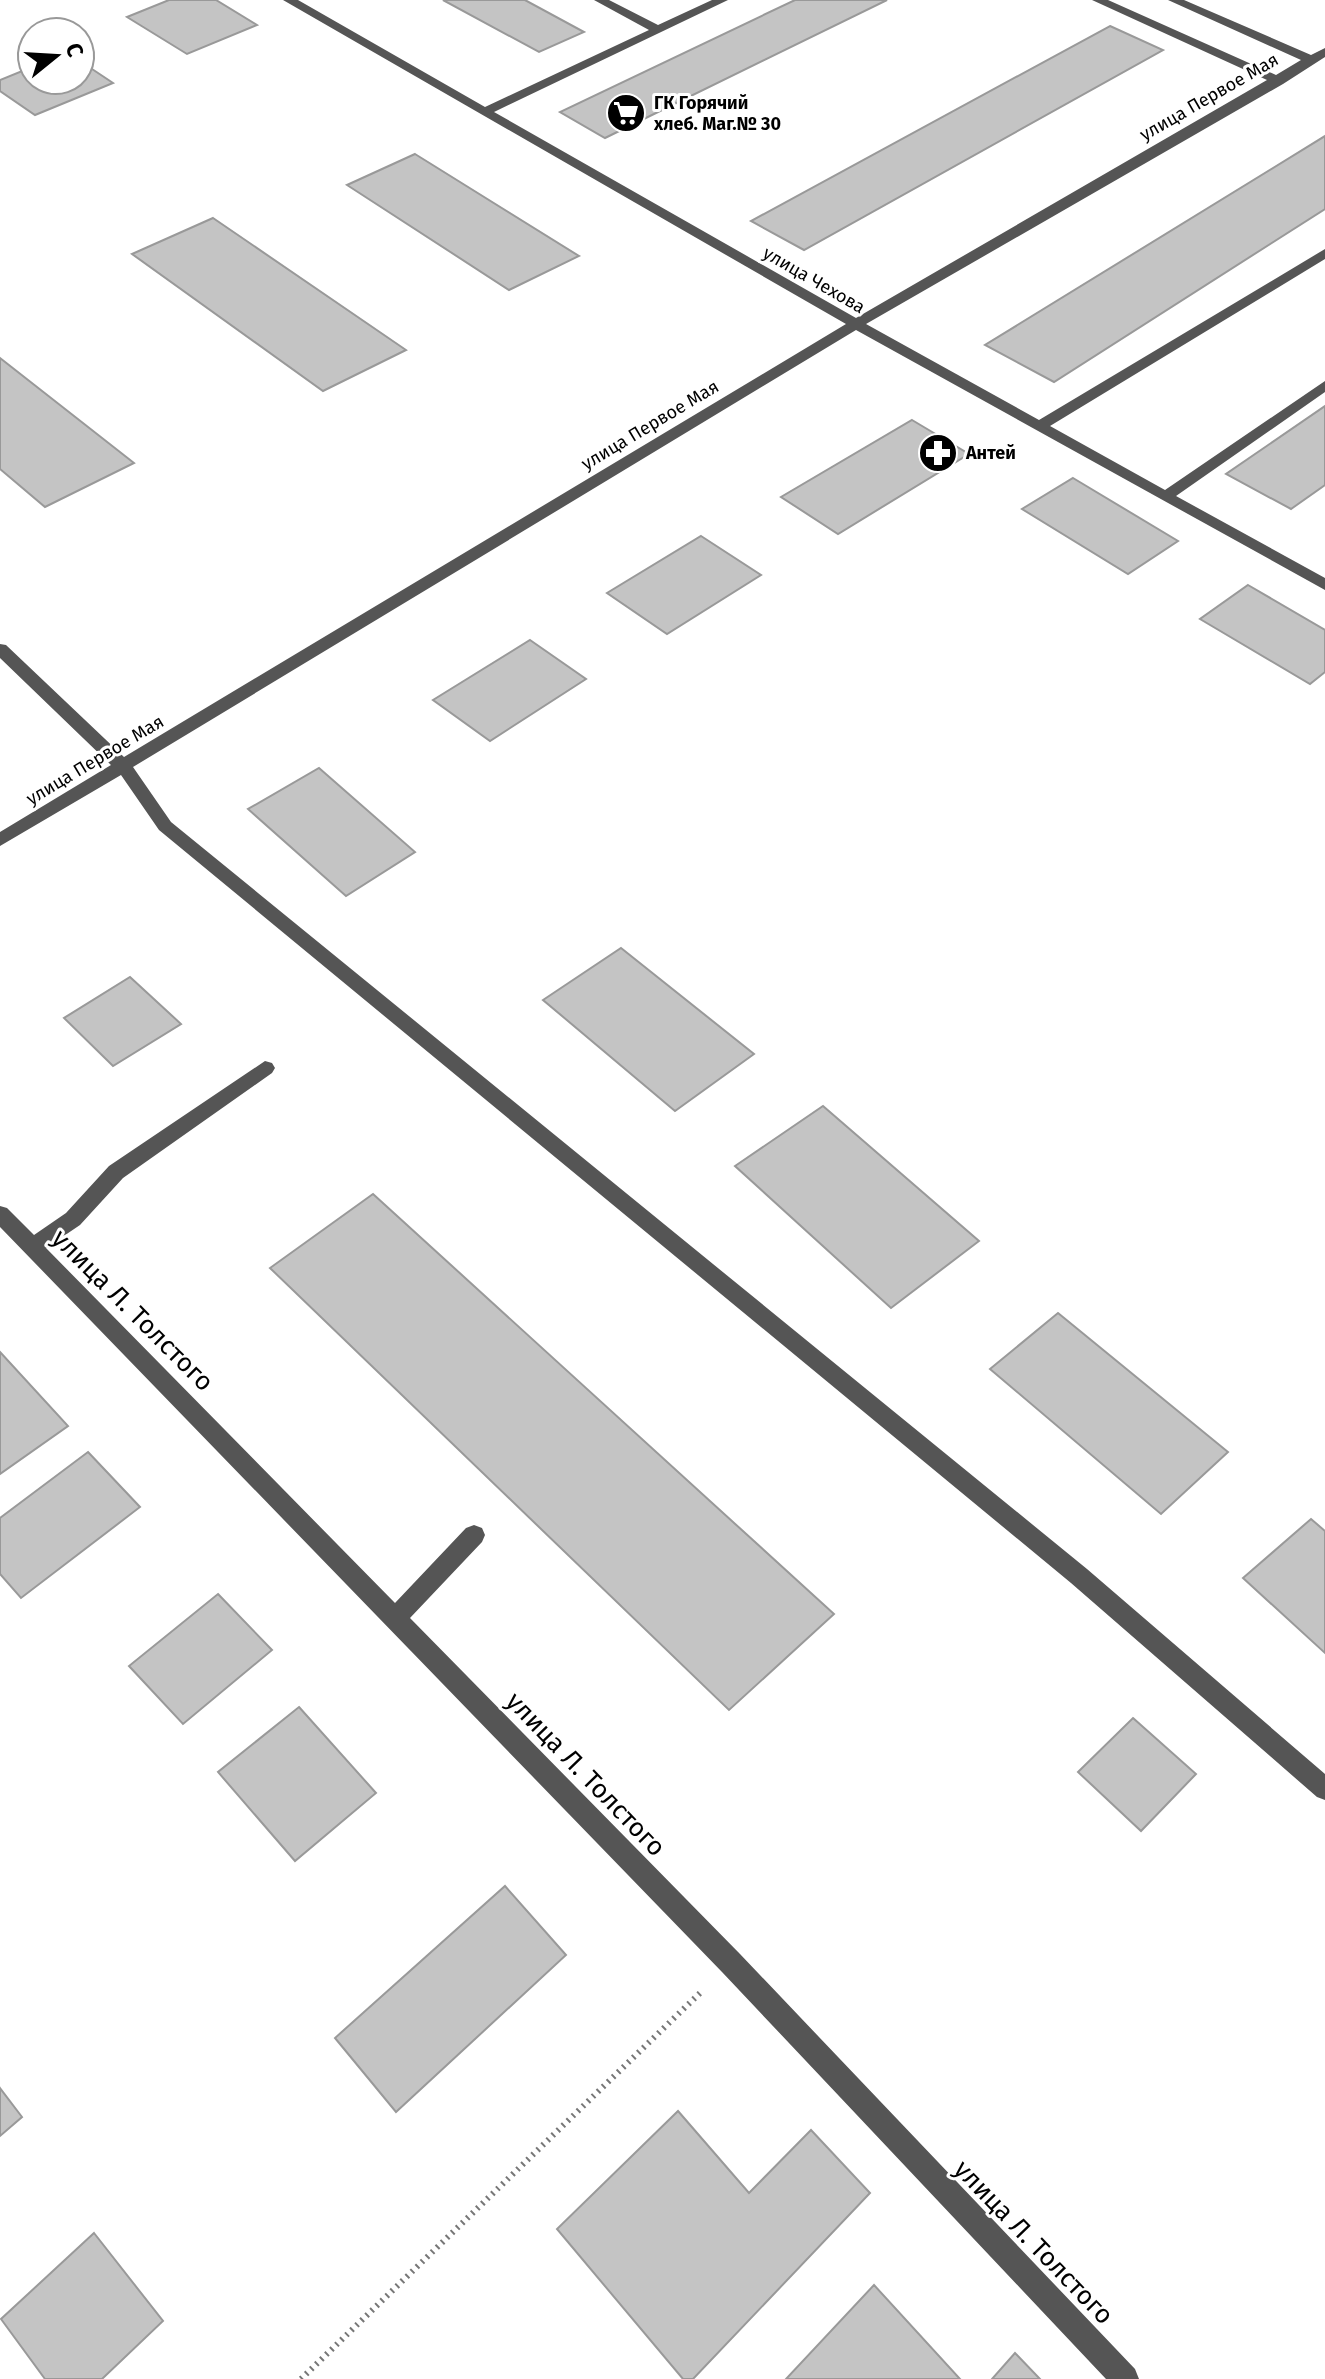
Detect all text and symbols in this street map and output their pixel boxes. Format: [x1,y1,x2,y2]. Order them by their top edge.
north arrow [16,16,96,96]
text: С [60,40,89,60]
street label: улица Первое Мая [1136,48,1282,146]
supermarket icon: ГК Горячий хлеб. Маг.№ 30 [605,92,647,134]
place label: ГК Горячий хлеб. Маг.№ 30 [653,92,781,135]
street label: улица Чехова [759,242,869,318]
street label: улица Первое Мая [577,375,723,475]
pharmacy icon: Антей [917,432,959,474]
place label: Антей [965,442,1016,464]
street label: улица Первое Мая [22,710,168,810]
street label: улица Л. Толстого [45,1223,220,1398]
street label: улица Л. Толстого [500,1686,672,1863]
street label: улица Л. Толстого [948,2154,1120,2331]

